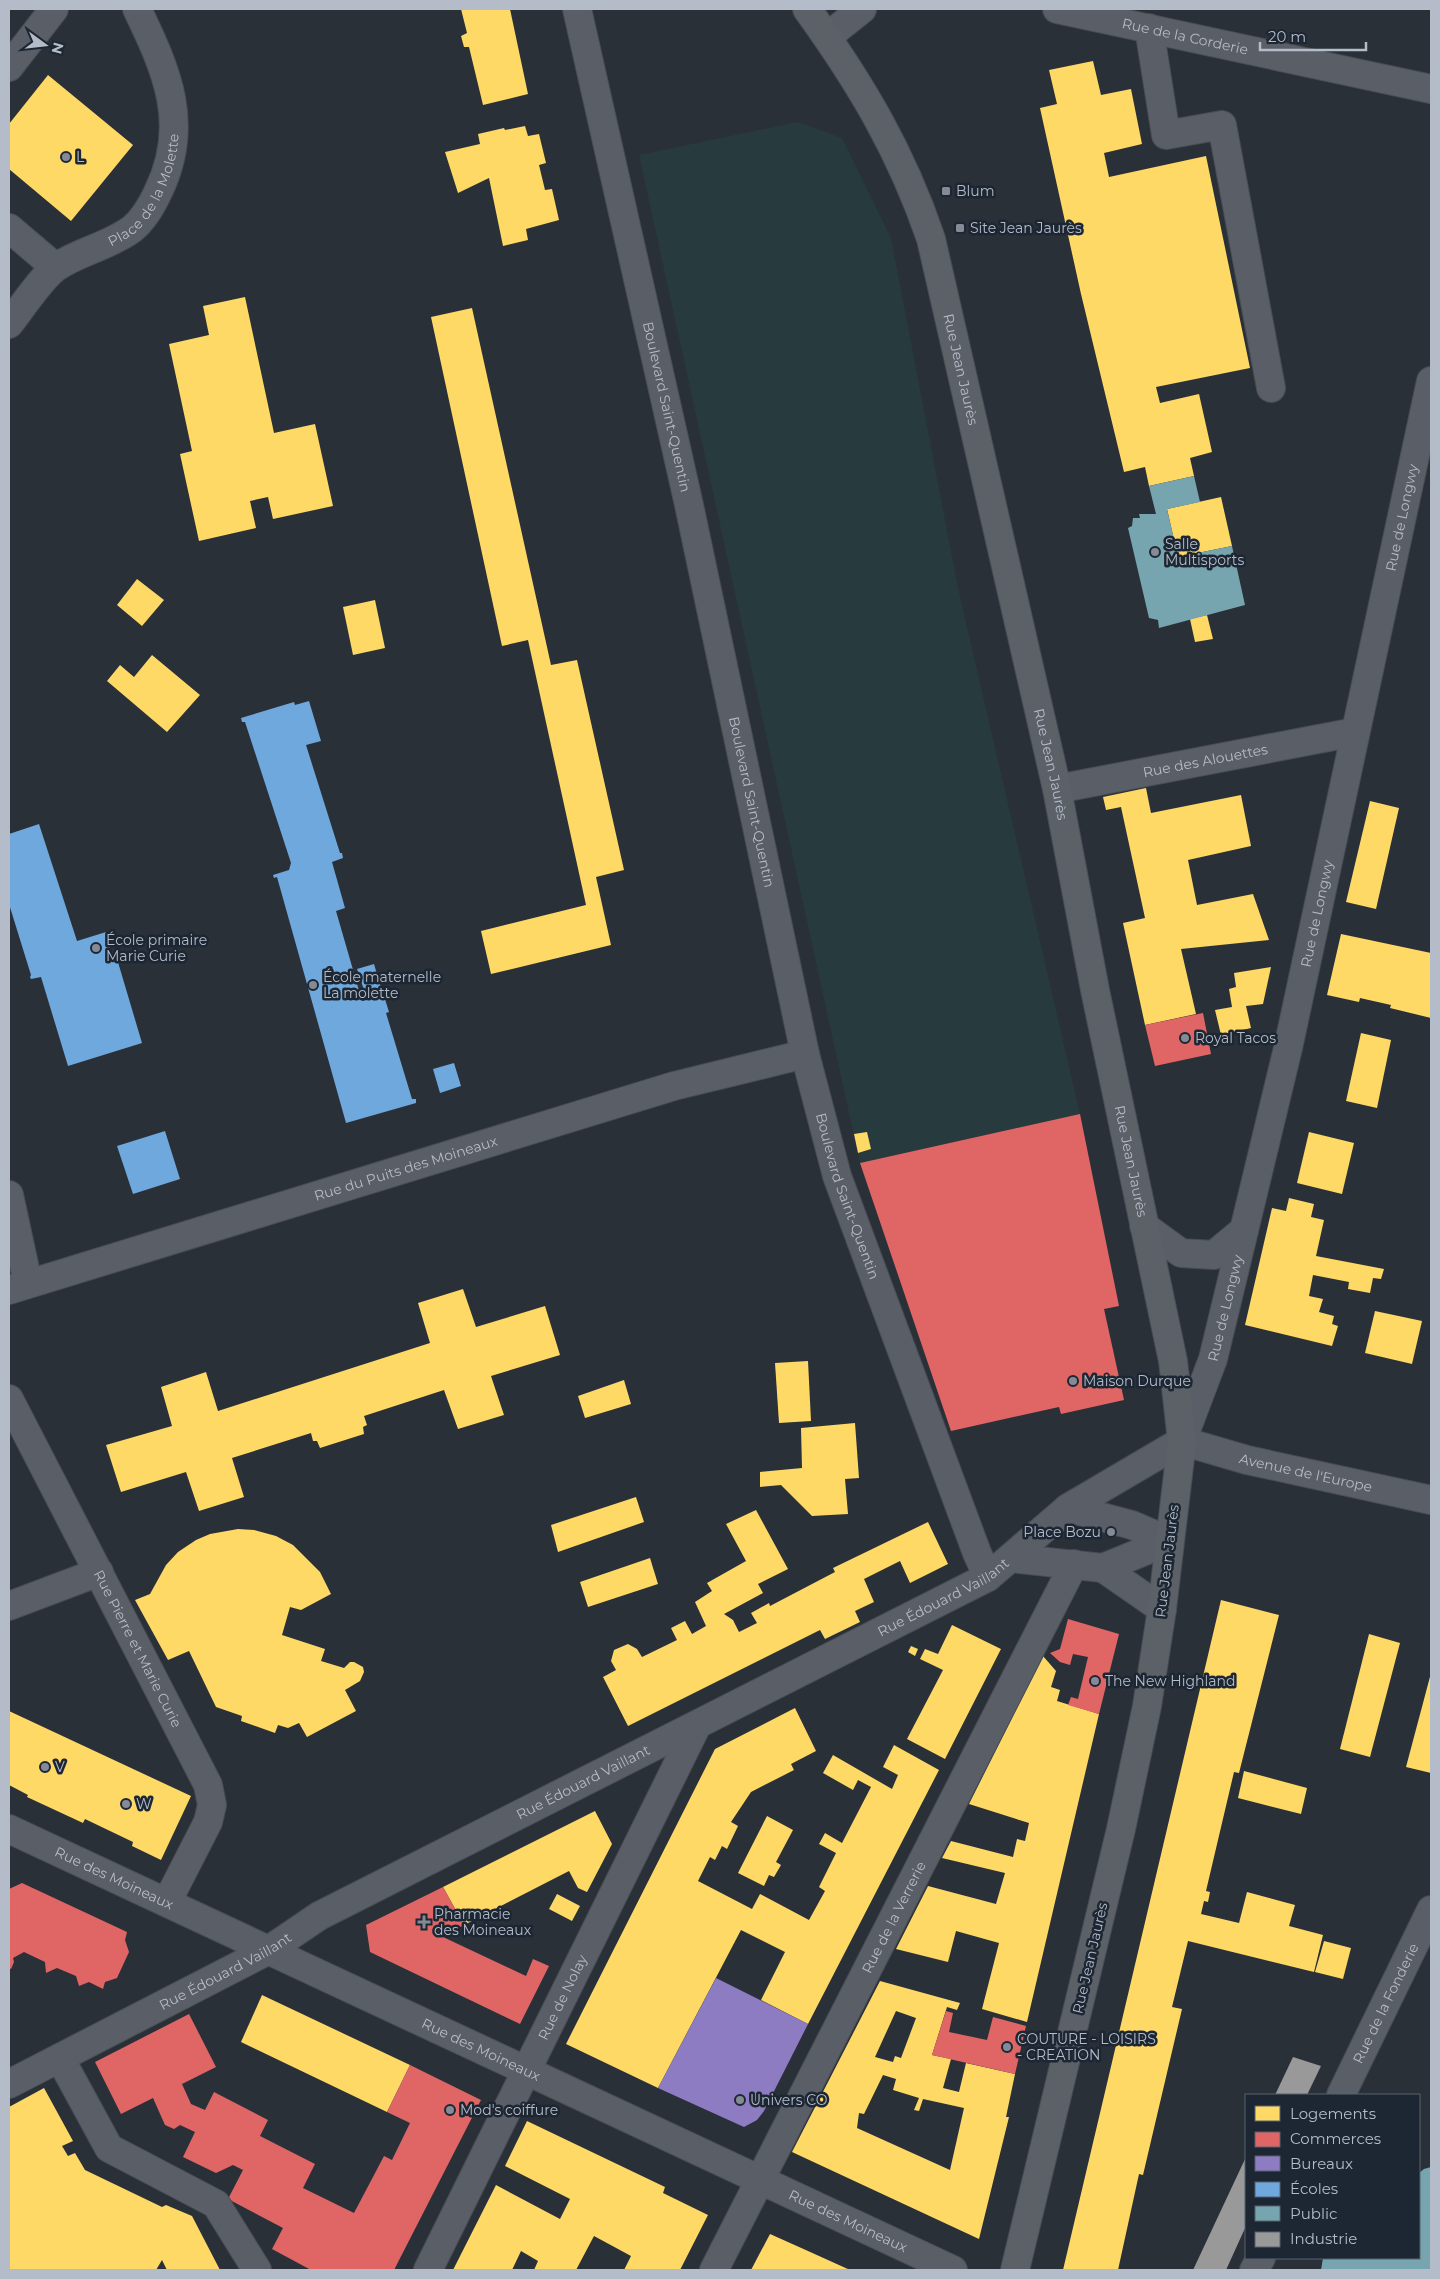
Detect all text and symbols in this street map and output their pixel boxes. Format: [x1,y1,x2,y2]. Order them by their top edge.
street label: Rue de la Corderie [1120,14,1250,59]
north arrow [20,20,70,70]
scale bar [1260,20,1366,52]
text: 20 m [1268,27,1306,46]
text: N [47,41,68,56]
street label: Place de la Molette [105,133,183,250]
place label: L [76,148,85,166]
marker: L [60,151,72,163]
place label: Blum [956,182,995,200]
marker: Blum [940,185,952,197]
place label: Site Jean Jaurès [970,219,1082,237]
marker: Site Jean Jaurès [954,222,966,234]
street label: Rue Jean Jaurès [939,312,982,427]
street label: Boulevard Saint-Quentin [639,320,695,494]
street label: Rue de Longwy [1381,462,1422,573]
place label: Salle Multisports [1165,535,1244,569]
marker: Salle Multisports [1149,546,1161,558]
street label: Rue Jean Jaurès [1030,707,1072,822]
street label: Boulevard Saint-Quentin [725,715,779,889]
street label: Rue des Alouettes [1141,740,1269,781]
street label: Rue de Longwy [1297,858,1337,969]
place label: École primaire Marie Curie [106,931,207,965]
marker: École primaire Marie Curie [90,942,102,954]
place label: École maternelle La molette [323,968,441,1002]
marker: École maternelle La molette [307,979,319,991]
place label: Royal Tacos [1195,1029,1276,1047]
marker: Royal Tacos [1179,1032,1191,1044]
street label: Rue Jean Jaurès [1110,1104,1152,1219]
street label: Boulevard Saint-Quentin [812,1111,884,1282]
street label: Rue du Puits des Moineaux [312,1132,500,1205]
street label: Rue de Longwy [1204,1253,1247,1363]
place label: Maison Durque [1083,1372,1191,1390]
marker: Maison Durque [1067,1375,1079,1387]
street label: Avenue de l'Europe [1237,1449,1374,1496]
street label: Rue Jean Jaurès [1151,1503,1183,1619]
place label: Place Bozu [1023,1523,1101,1541]
marker: Place Bozu [1105,1526,1117,1538]
street label: Rue Édouard Vaillant [874,1554,1013,1641]
street label: Rue Pierre et Marie Curie [90,1567,186,1731]
place label: The New Highland [1105,1672,1235,1690]
marker: The New Highland [1089,1675,1101,1687]
street label: Rue Édouard Vaillant [513,1741,653,1824]
place label: V [55,1758,65,1776]
marker: V [39,1761,51,1773]
place label: W [136,1795,152,1813]
marker: W [120,1798,132,1810]
street label: Rue des Moineaux [52,1843,177,1914]
street label: Rue de la Verrerie [858,1858,930,1976]
street label: Rue Jean Jaurès [1068,1900,1112,2015]
place label: Pharmacie des Moineaux [434,1905,532,1939]
marker: Pharmacie des Moineaux [418,1916,430,1928]
street label: Rue Édouard Vaillant [156,1928,295,2014]
street label: Rue de la Fonderie [1349,1940,1423,2066]
street label: Rue de Nolay [534,1951,591,2043]
street label: Rue des Moineaux [419,2014,544,2085]
place label: COUTURE - LOISIRS - CREATION [1017,2030,1156,2064]
marker: COUTURE - LOISIRS - CREATION [1001,2041,1013,2053]
place label: Univers CO [750,2091,828,2109]
marker: Univers CO [734,2094,746,2106]
legend [1245,2094,1420,2259]
place label: Mod's coiffure [460,2101,558,2119]
marker: Mod's coiffure [444,2104,456,2116]
text: Logements [1290,2104,1376,2123]
text: Commerces [1290,2129,1381,2148]
text: Bureaux [1290,2154,1353,2173]
text: Écoles [1290,2179,1338,2198]
street label: Rue des Moineaux [786,2185,911,2257]
text: Public [1290,2204,1338,2223]
text: Industrie [1290,2229,1357,2248]

